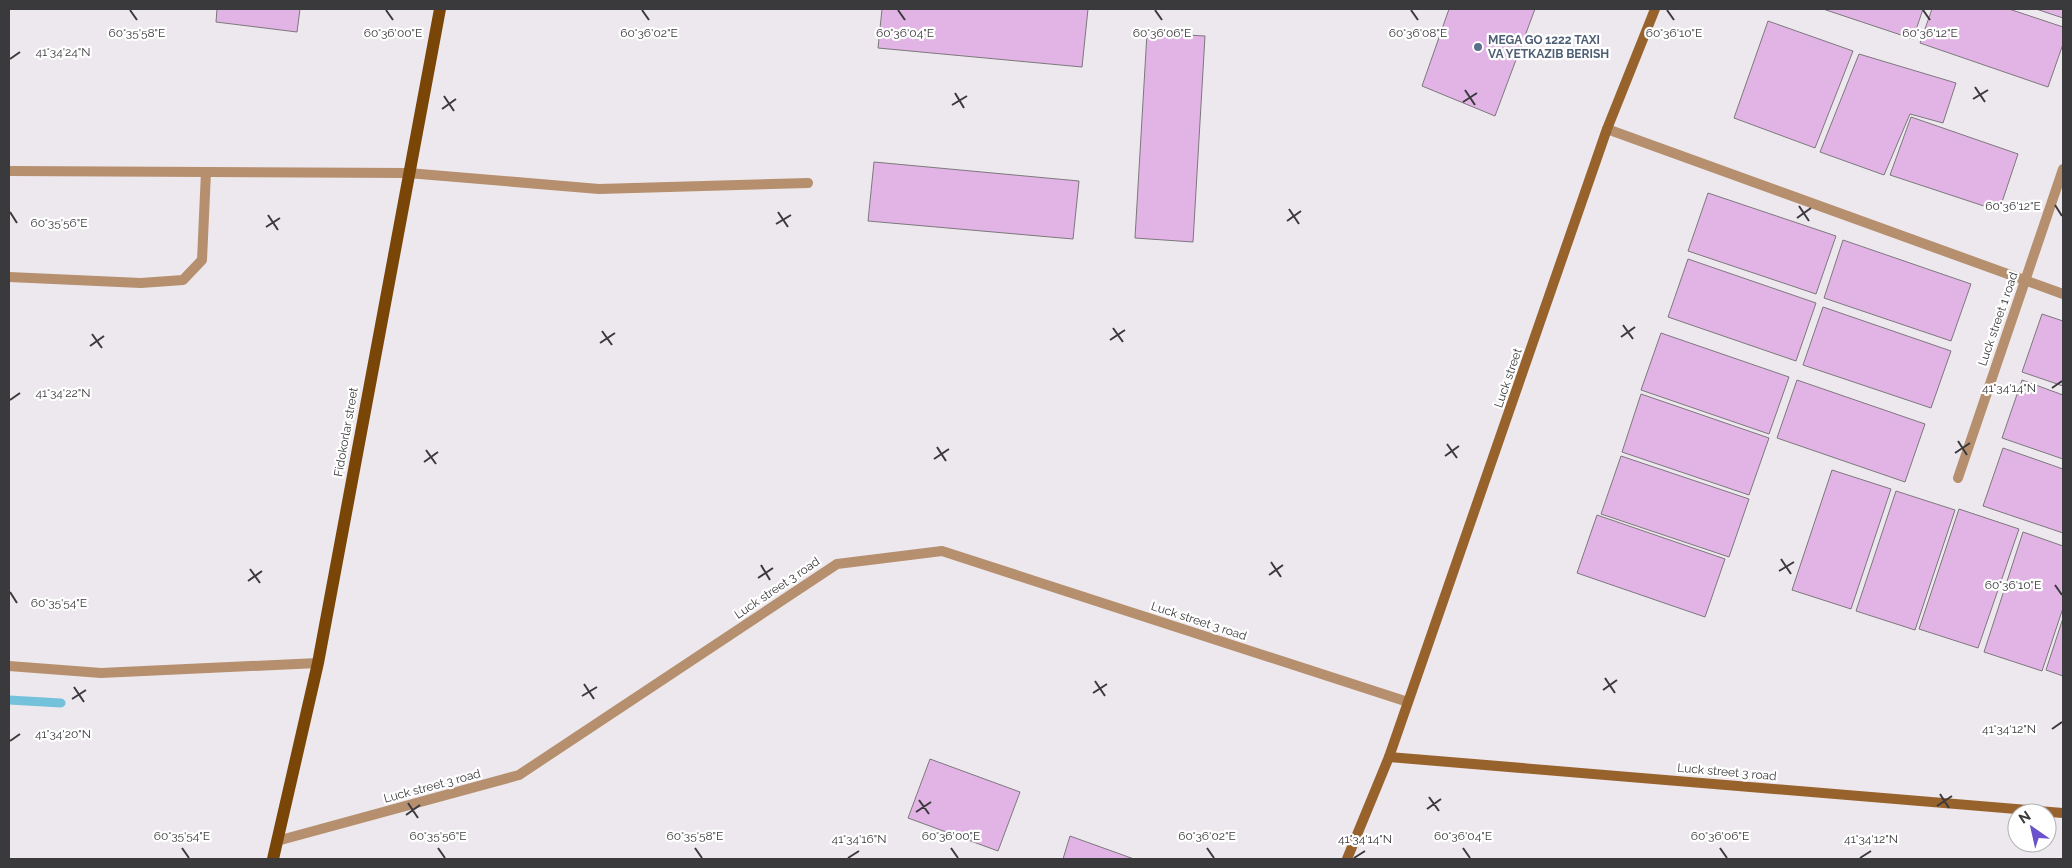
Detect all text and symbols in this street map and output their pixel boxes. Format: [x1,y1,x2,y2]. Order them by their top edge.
text: 60°35'58"E [109,26,165,40]
text: 60°36'00"E [364,26,422,40]
text: 60°36'02"E [620,26,678,40]
text: 60°36'04"E [876,26,934,40]
text: 60°36'06"E [1133,26,1191,40]
text: 60°36'08"E [1389,26,1447,40]
text: 60°36'10"E [1646,26,1702,40]
text: 60°36'12"E [1902,26,1958,40]
place label: MEGA GO 1222 TAXI VA YETKAZIB BERISH [1488,33,1609,61]
marker: MEGA GO 1222 TAXI VA YETKAZIB BERISH [1472,41,1484,53]
text: 41°34'24"N [35,45,91,59]
text: 60°36'12"E [1985,199,2041,213]
text: 60°35'56"E [31,216,88,230]
street label: Luck street 1 road [1975,270,2021,368]
street label: Luck street [1491,346,1525,410]
text: 41°34'14"N [1982,381,2036,395]
text: 41°34'22"N [36,386,90,400]
street label: Fidokorlar street [331,386,361,478]
street label: Luck street 3 road [732,554,822,622]
text: 60°36'10"E [1985,578,2041,592]
text: 60°35'54"E [31,596,87,610]
street label: Luck street 3 road [1149,599,1249,643]
text: 41°34'12"N [1982,722,2036,736]
text: 41°34'20"N [35,727,91,741]
street label: Luck street 3 road [1677,761,1777,783]
street label: Luck street 3 road [382,766,482,806]
north arrow [2007,803,2057,853]
text: N [2016,808,2034,827]
text: 60°35'54"E [154,829,210,843]
text: 60°35'56"E [410,829,467,843]
text: 60°35'58"E [667,829,723,843]
text: 60°36'00"E [922,829,980,843]
text: 60°36'02"E [1178,829,1236,843]
text: 60°36'04"E [1434,829,1492,843]
text: 60°36'06"E [1691,829,1749,843]
text: 41°34'16"N [832,832,886,846]
text: 41°34'14"N [1338,832,1392,846]
text: 41°34'12"N [1844,832,1898,846]

